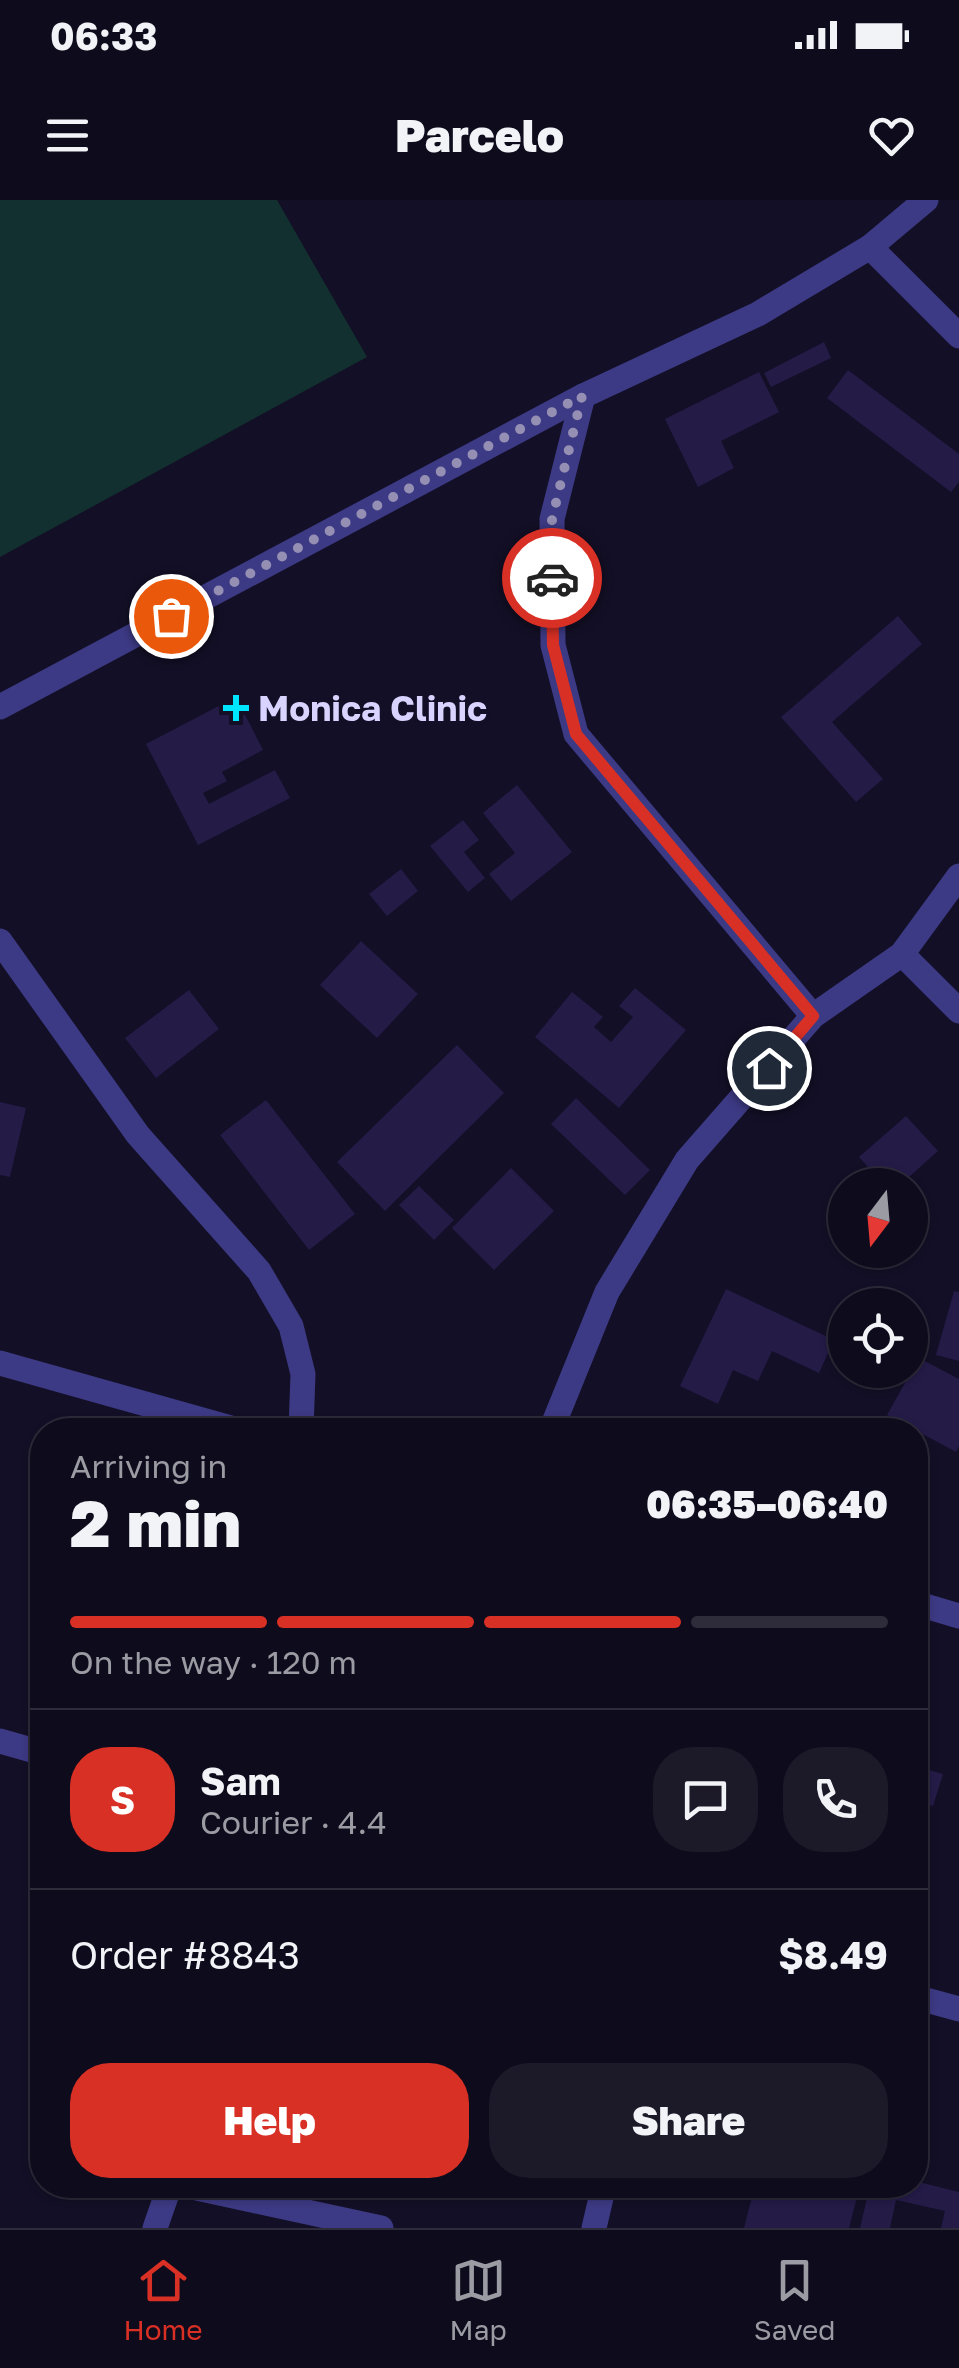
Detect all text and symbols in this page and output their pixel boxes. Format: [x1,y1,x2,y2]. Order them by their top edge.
text: 06:33 [50,13,157,58]
icon: menu [40,108,95,163]
text: Parcelo [395,108,564,162]
icon: heart [864,108,919,163]
courier [502,528,602,628]
icon: car [525,551,580,606]
pin [129,574,214,659]
icon: bag [144,589,199,644]
place label: Monica Clinic [258,687,487,729]
marker: Monica Clinic [223,695,249,721]
pin [727,1026,812,1111]
icon: home [742,1041,797,1096]
north arrow [828,1168,928,1268]
map controls [828,1168,928,1388]
button: locate [828,1288,928,1388]
text: Arriving in [70,1447,227,1485]
text: 06:35–06:40 [646,1481,888,1526]
text: 2 min [70,1483,241,1561]
text: On the way · 120 m [70,1643,357,1681]
button: chat [653,1747,758,1852]
button: phone [783,1747,888,1852]
text: Sam [200,1758,281,1803]
text: S [110,1777,135,1822]
text: Courier · 4.4 [200,1803,387,1841]
text: Order #8843 [70,1932,300,1977]
text: $8.49 [778,1932,888,1977]
button: Help [70,2063,469,2178]
button: Share [489,2063,888,2178]
tab: Home [124,2253,203,2346]
tab: Map [450,2253,507,2346]
tab: Saved [754,2253,836,2346]

